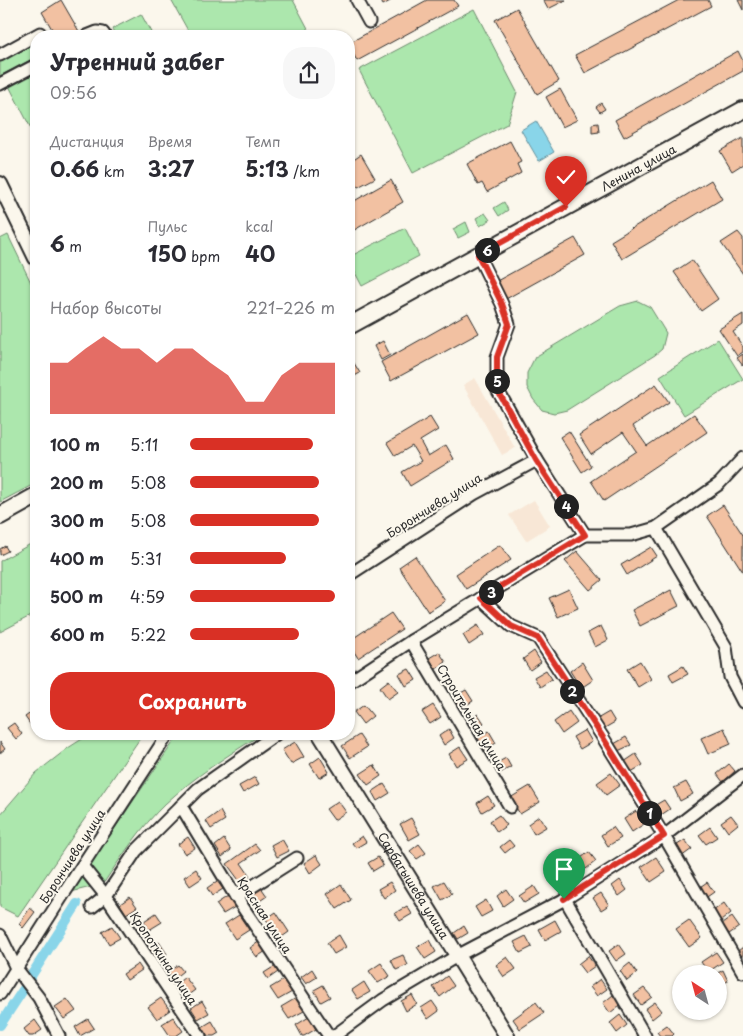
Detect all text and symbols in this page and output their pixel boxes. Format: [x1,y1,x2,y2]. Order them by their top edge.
text: Утренний забег [50,44,224,77]
button: share [283,47,335,99]
text: 09:56 [50,80,97,104]
text: Дистанция [50,131,124,152]
text: Время [148,131,192,152]
text: Темп [245,131,281,152]
street label: Ленина улица [598,139,680,195]
text: 0.66 [50,152,99,184]
text: 3:27 [148,152,194,184]
text: 5:13 [245,152,289,184]
pin [545,156,587,207]
text: km [99,161,125,182]
text: /km [289,161,320,182]
icon: check [552,163,580,191]
text: Пульс [148,216,187,237]
text: kcal [245,216,273,237]
text: 6 [50,227,65,259]
text: m [65,236,82,257]
text: 150 [148,237,187,269]
text: 40 [245,237,275,269]
pin: 6 [474,238,500,262]
text: 6 [483,240,492,261]
text: bpm [187,246,220,267]
text: Набор высоты [50,295,162,319]
text: 221–226 m [247,295,335,319]
pin: 5 [484,368,510,394]
text: 5 [493,371,502,392]
text: 100 m [50,432,100,456]
text: 5:11 [130,432,158,456]
street label: Борончиева улица [383,468,486,542]
text: 200 m [50,470,104,494]
text: 5:08 [130,470,167,494]
pin: 4 [554,494,578,518]
text: 4 [562,496,571,517]
text: 300 m [50,508,104,532]
text: 5:08 [130,508,167,532]
text: 400 m [50,546,104,570]
text: 5:31 [130,546,162,570]
pin: 3 [478,580,504,604]
text: 3 [487,582,496,603]
text: 500 m [50,584,103,608]
text: 4:59 [130,584,165,608]
text: 600 m [50,622,104,646]
text: 5:22 [130,622,166,646]
street label: Строительная улица [433,660,511,774]
button: Сохранить [50,672,335,730]
pin: 2 [560,678,584,704]
text: 2 [568,681,577,702]
pin: 1 [636,800,662,826]
text: 1 [646,803,653,824]
street label: Борончиева улица [35,805,110,907]
street label: Сарбагышева улица [374,828,454,943]
pin [543,848,585,899]
icon: arrive [550,855,578,883]
street label: Красная улица [233,873,297,957]
street label: Кропоткина улица [126,908,202,1009]
north arrow [672,965,728,1020]
map controls [672,965,727,1020]

